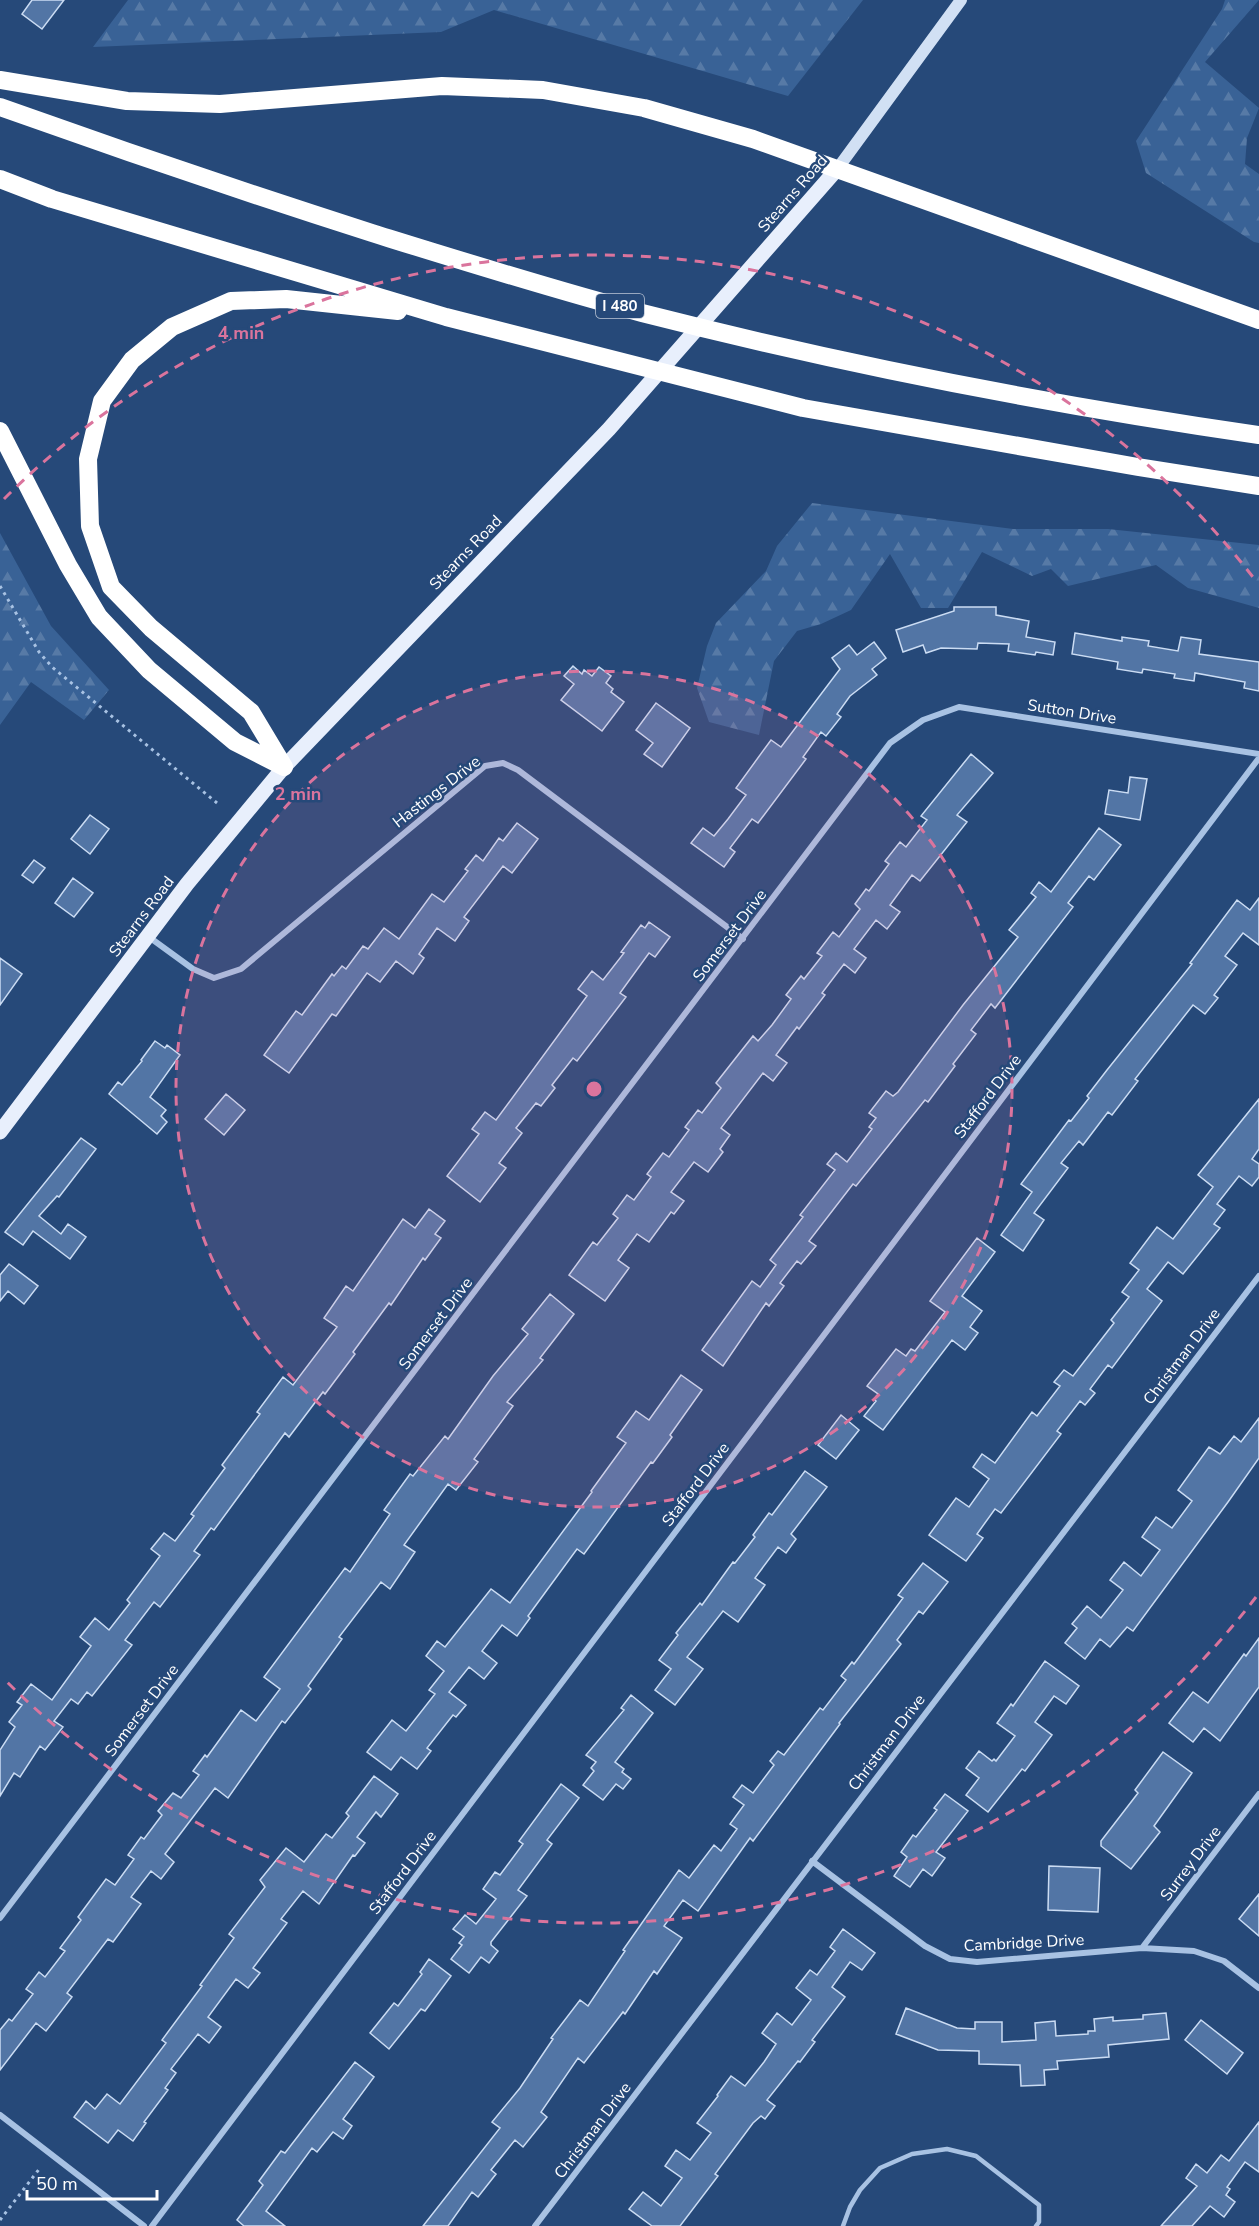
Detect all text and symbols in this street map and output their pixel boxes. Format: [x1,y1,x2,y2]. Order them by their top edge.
street label: Stearns Road [753,150,833,237]
road number: I 480 [596,294,644,318]
text: 4 min [218,321,264,345]
street label: Stearns Road [424,510,507,595]
street label: Sutton Drive [1026,694,1118,730]
street label: Hastings Drive [388,751,485,833]
text: 2 min [275,782,321,806]
street label: Stearns Road [104,872,180,962]
street label: Somerset Drive [688,885,772,986]
street label: Stafford Drive [949,1050,1027,1143]
centre of rings [584,1079,604,1099]
street label: Somerset Drive [394,1273,478,1374]
street label: Christman Drive [1138,1304,1225,1409]
street label: Stafford Drive [657,1438,735,1531]
street label: Somerset Drive [100,1660,184,1761]
street label: Christman Drive [843,1690,930,1795]
street label: Surrey Drive [1155,1821,1226,1906]
street label: Stafford Drive [364,1826,442,1919]
street label: Cambridge Drive [963,1929,1085,1957]
street label: Christman Drive [549,2078,636,2183]
scale bar [27,2163,158,2201]
text: 50 m [36,2172,78,2196]

